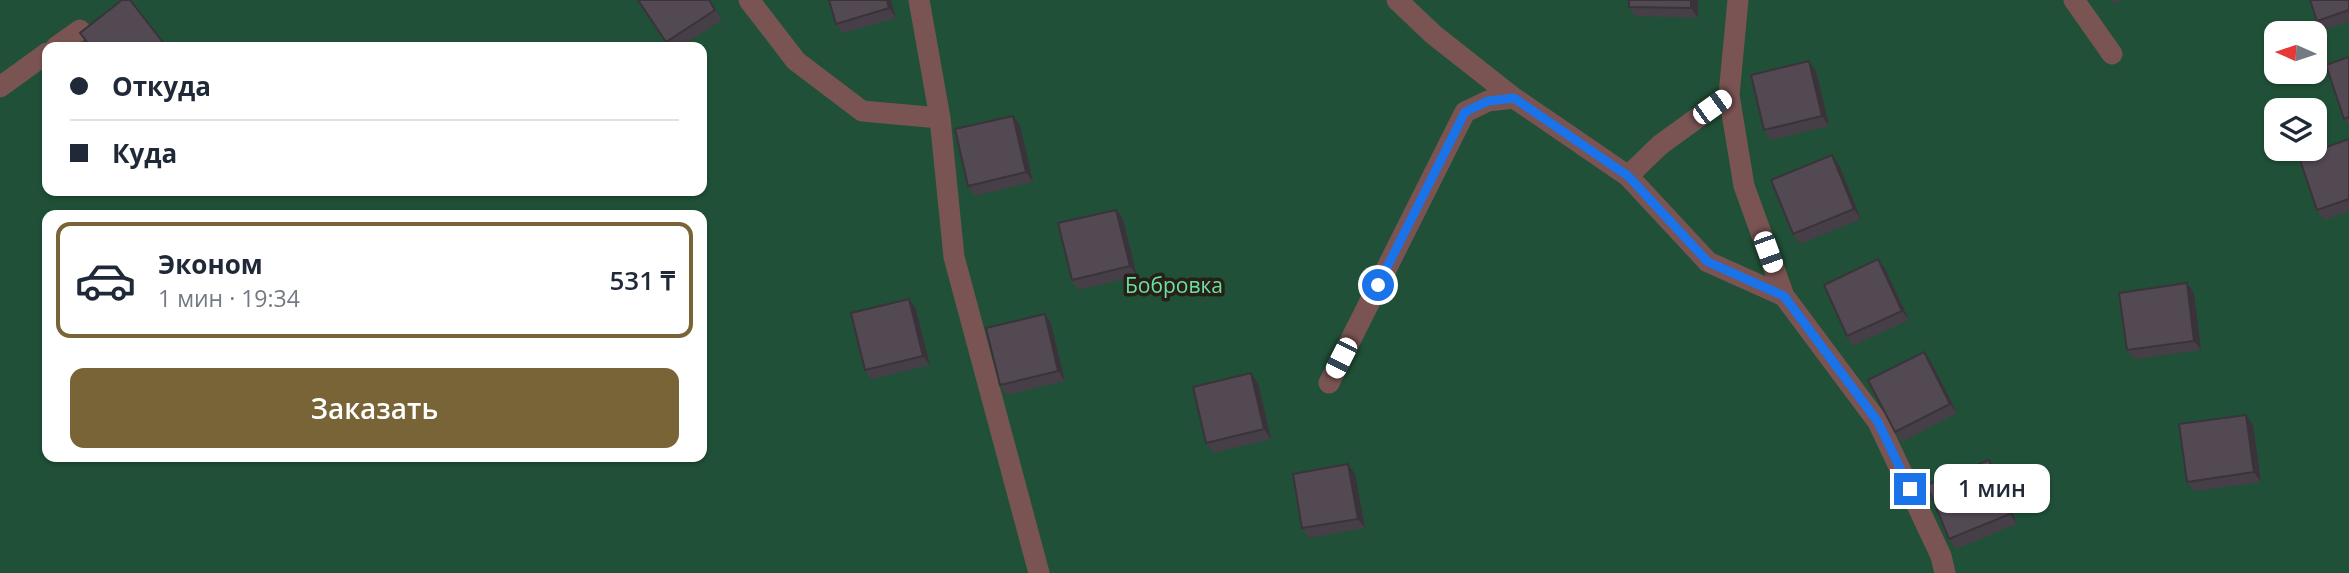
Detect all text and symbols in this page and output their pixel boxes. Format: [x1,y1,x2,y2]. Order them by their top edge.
north arrow [2264,21,2328,84]
map controls [2264,21,2327,161]
text: Откуда [112,68,211,104]
car [1689,86,1736,128]
button: layers [2264,98,2327,161]
text: Куда [112,135,177,171]
car [1751,229,1786,275]
text: Эконом [158,246,263,282]
icon: car [74,249,137,312]
text: 531 ₸ [609,262,675,298]
route start [1362,269,1394,301]
park label: Бобровка [1125,271,1223,299]
text: 1 мин · 19:34 [158,282,300,314]
car [1323,335,1360,381]
button: Заказать [70,368,679,448]
callout: 1 мин [1934,464,2050,514]
text: 1 мин [1958,472,2026,504]
route end [1894,473,1926,505]

